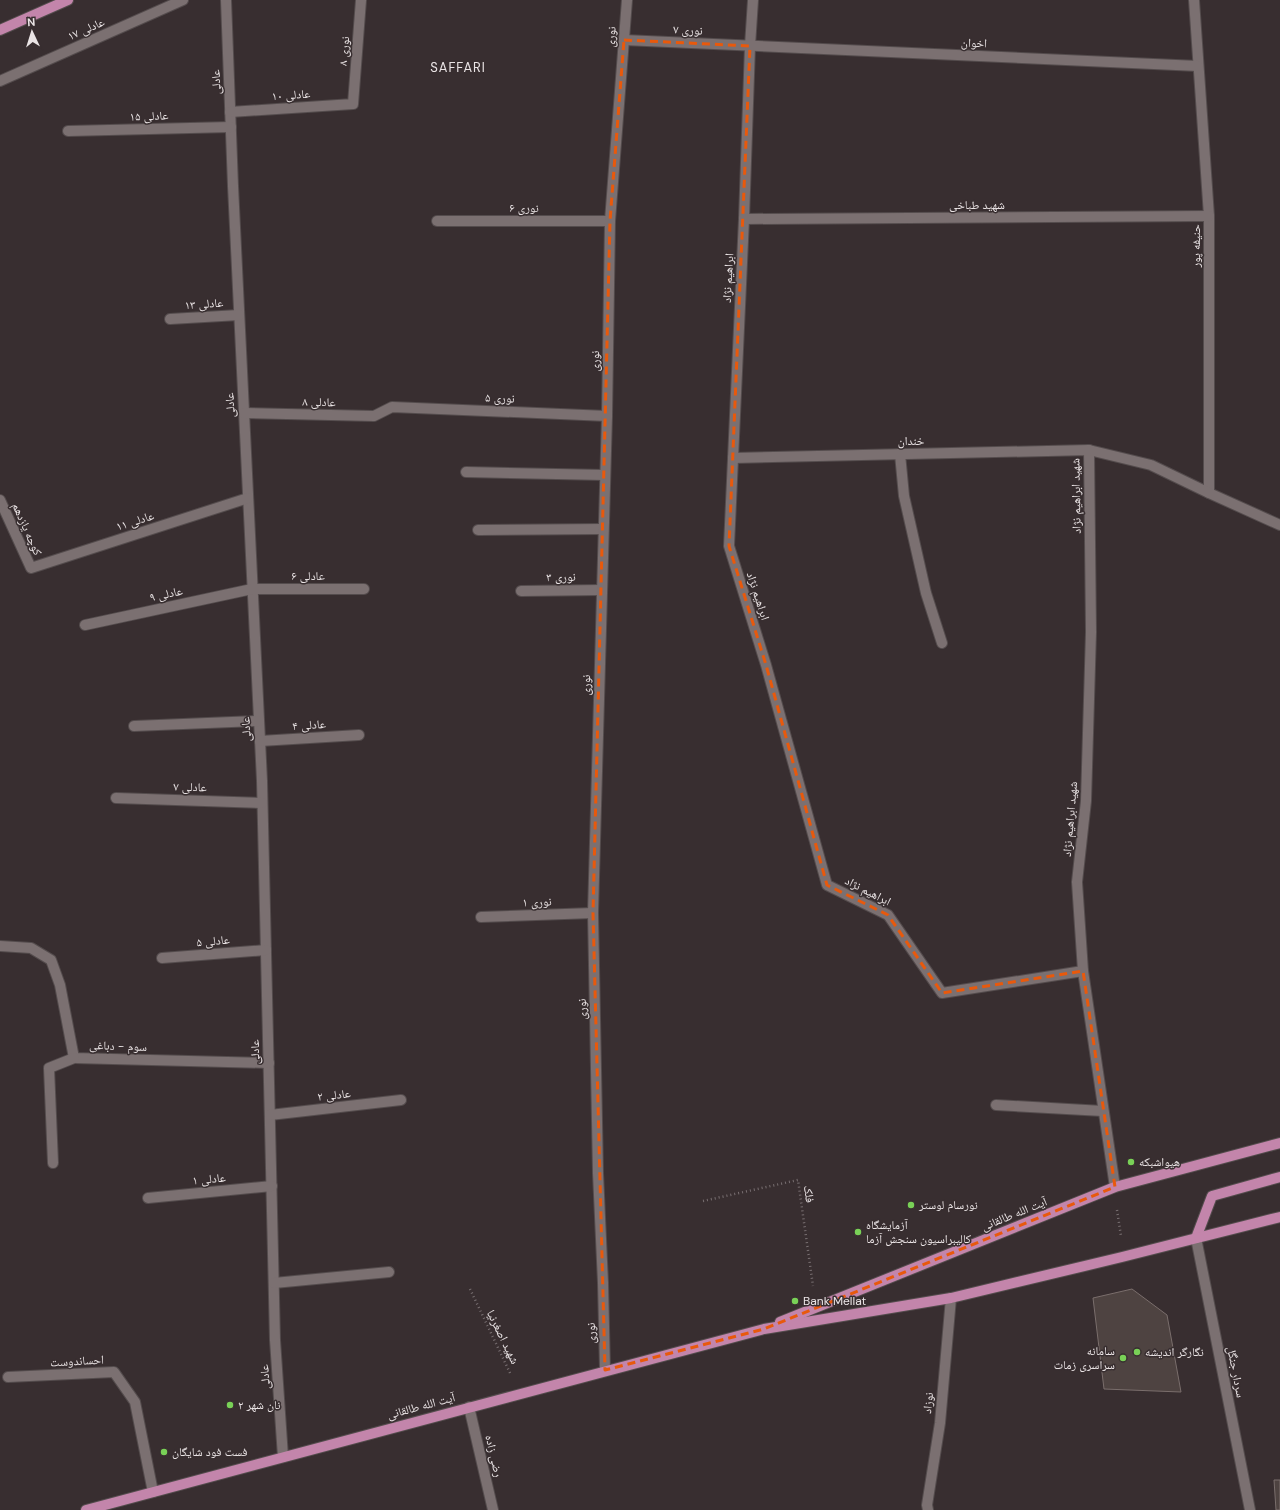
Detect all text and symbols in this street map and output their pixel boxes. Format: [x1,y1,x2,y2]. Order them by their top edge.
north arrow [12,12,52,52]
street label: عادلی ۱۷ [65,14,107,44]
text: N [27,15,36,29]
street label: نوری ۷ [673,21,703,39]
street label: نوری [602,26,620,48]
street label: اخوان [961,35,987,51]
street label: نوری ۸ [335,36,353,66]
district label: SAFFARI [430,59,486,76]
street label: عادلی [208,69,224,95]
street label: عادلی ۱۰ [271,86,311,104]
street label: عادلی ۱۵ [129,107,169,125]
street label: شهید طباخی [949,197,1005,213]
street label: نوری ۶ [509,200,539,216]
street label: حنیفه پور [1188,224,1204,269]
street label: ابراهیم نژاد [719,253,737,303]
street label: عادلی ۱۳ [184,295,224,313]
street label: نوری [587,350,603,372]
street label: نوری ۵ [485,389,515,407]
street label: عادلی [221,392,239,418]
street label: عادلی ۸ [302,394,336,410]
street label: خندان [898,433,925,449]
street label: شهید ابراهیم نژاد [1067,458,1085,534]
street label: کوچه یازدهم [8,500,46,558]
street label: عادلی ۱۱ [114,507,156,535]
street label: عادلی ۶ [291,568,325,584]
street label: نوری ۳ [546,569,576,585]
street label: ابراهیم نژاد [743,570,773,622]
street label: عادلی ۹ [148,583,184,605]
street label: نوری [578,674,594,696]
street label: عادلی [237,716,255,742]
street label: عادلی ۴ [292,716,326,734]
street label: عادلی ۷ [173,778,207,796]
street label: شهید ابراهیم نژاد [1059,781,1081,857]
street label: ابراهیم نژاد [842,873,894,909]
street label: نوری ۱ [522,893,552,911]
street label: عادلی ۵ [196,932,230,950]
street label: نوری [574,998,590,1020]
street label: سوم - دباغی [89,1037,147,1055]
street label: عادلی [247,1039,263,1065]
street label: عادلی ۲ [317,1085,351,1105]
place label: هیواشبکه [1139,1154,1180,1170]
marker: هیواشبکه [1126,1157,1136,1167]
street label: عادلی ۱ [192,1170,226,1188]
street label: فلک [800,1184,818,1204]
street label: آیت الله طالقانی [979,1193,1050,1234]
place label: نورسام لوستر [918,1197,978,1213]
marker: نورسام لوستر [906,1200,916,1210]
place label: آزمایشگاه کالیبراسیون سنجش آزما [866,1217,971,1247]
marker: آزمایشگاه کالیبراسیون سنجش آزما [853,1227,863,1237]
place label: Bank Mellat [803,1293,867,1309]
marker: Bank Mellat [790,1296,800,1306]
street label: شهید اصغرنیا [483,1307,523,1367]
street label: نوری [583,1322,599,1344]
place label: سامانه سراسری زمات [1054,1343,1115,1373]
place label: نگارگر اندیشه [1145,1344,1204,1360]
street label: سردار جنگل [1223,1345,1249,1399]
marker: نگارگر اندیشه [1132,1347,1142,1357]
street label: احساندوست [50,1352,104,1370]
marker: سامانه سراسری زمات [1118,1353,1128,1363]
street label: عادلی [256,1364,274,1390]
street label: آیت الله طالقانی [385,1389,458,1423]
street label: نوزاد [919,1392,937,1414]
place label: نان شهر ۲ [238,1397,280,1413]
marker: نان شهر ۲ [225,1400,235,1410]
street label: رضی زاده [481,1433,507,1479]
place label: فست فود شایگان [172,1444,247,1460]
marker: فست فود شایگان [159,1447,169,1457]

